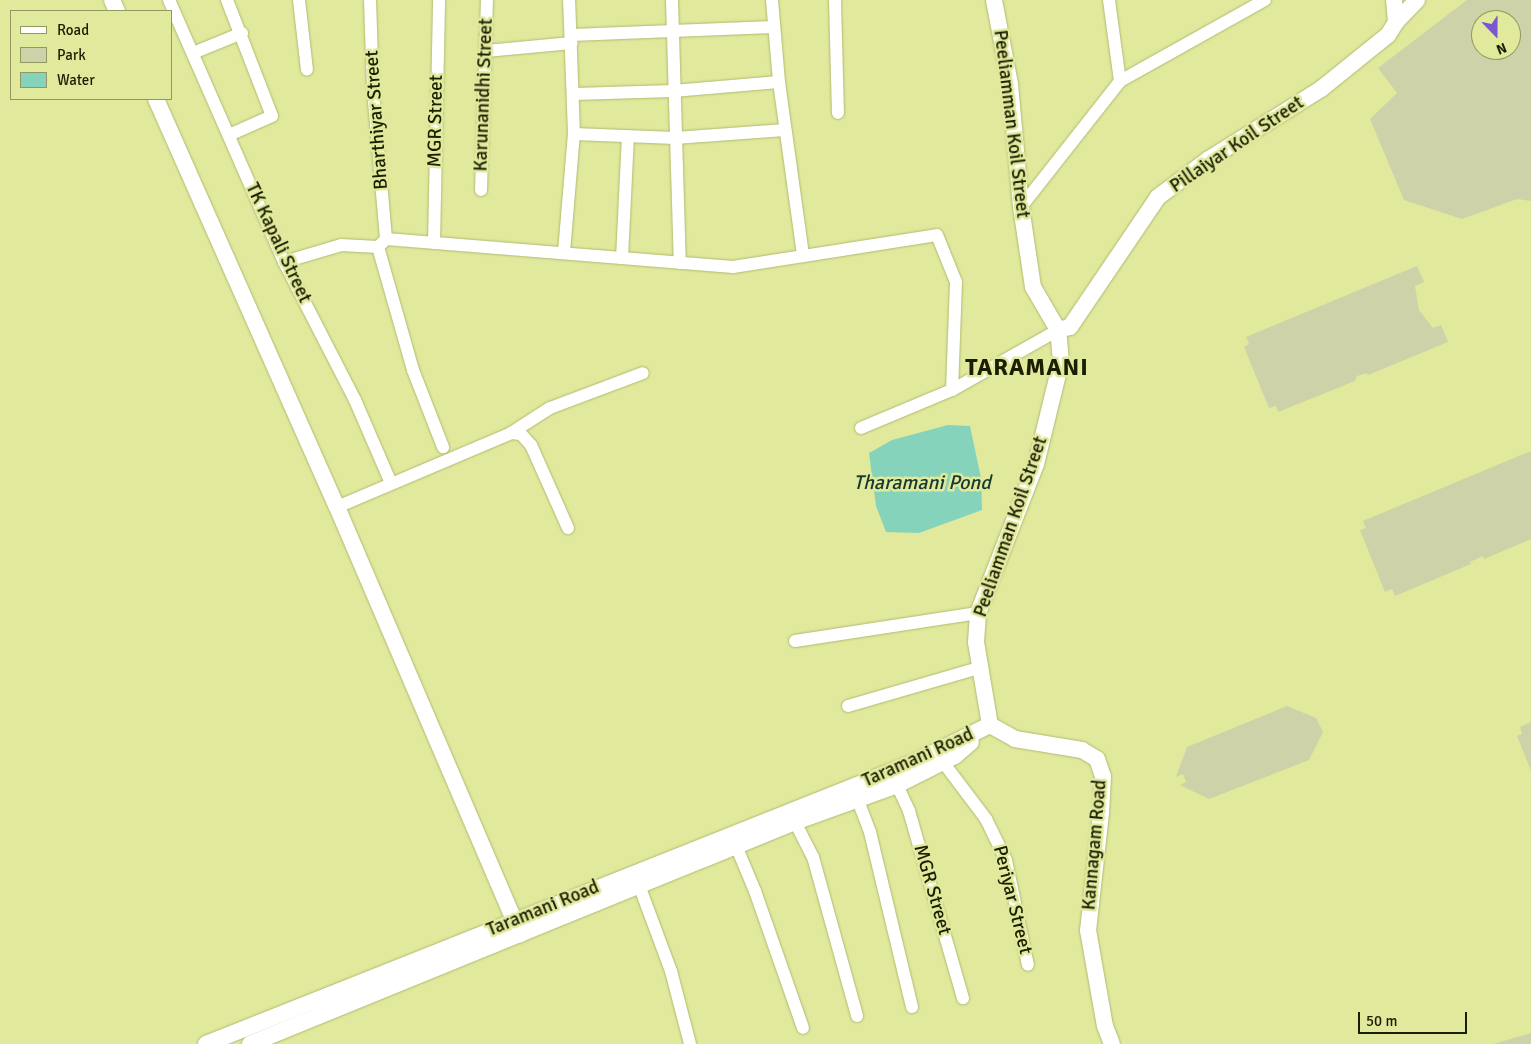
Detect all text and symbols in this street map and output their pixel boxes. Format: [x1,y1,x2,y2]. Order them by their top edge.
legend [10,10,172,100]
north arrow [1471,10,1521,60]
street label: Karunanidhi Street [470,18,498,172]
text: Road [57,21,89,39]
street label: Peeliamman Koil Street [988,29,1034,219]
text: N [1494,39,1509,58]
text: Park [57,46,86,64]
street label: Bharthiyar Street [361,49,393,191]
text: Water [57,71,95,89]
street label: MGR Street [424,74,448,168]
street label: Pillaiyar Koil Street [1166,92,1308,198]
street label: TK Kapali Street [240,179,316,307]
district label: TARAMANI [964,354,1090,382]
street label: Peeliamman Koil Street [969,434,1053,620]
water label: Tharamani Pond [853,470,991,494]
street label: Taramani Road [859,723,977,793]
street label: Kannagam Road [1078,779,1112,911]
street label: MGR Street [908,842,956,938]
street label: Periyar Street [988,843,1036,957]
street label: Taramani Road [483,876,603,942]
scale bar [1361,1002,1470,1034]
text: 50 m [1366,1012,1397,1030]

